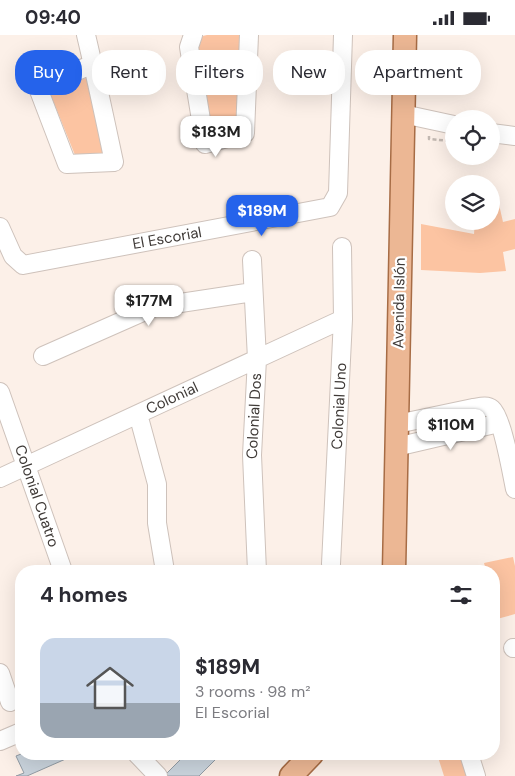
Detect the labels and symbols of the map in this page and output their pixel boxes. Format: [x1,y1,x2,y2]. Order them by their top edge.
pin: $183M [181,115,251,158]
pin: $189M [227,195,297,237]
street label: El Escorial [131,222,203,254]
street label: Avenida Islón [388,257,410,349]
pin: $177M [114,285,184,327]
street label: Colonial Uno [327,362,351,450]
street label: Colonial Dos [242,372,266,460]
street label: Colonial [143,377,201,419]
pin: $110M [416,409,486,451]
street label: Colonial Cuatro [10,442,64,550]

